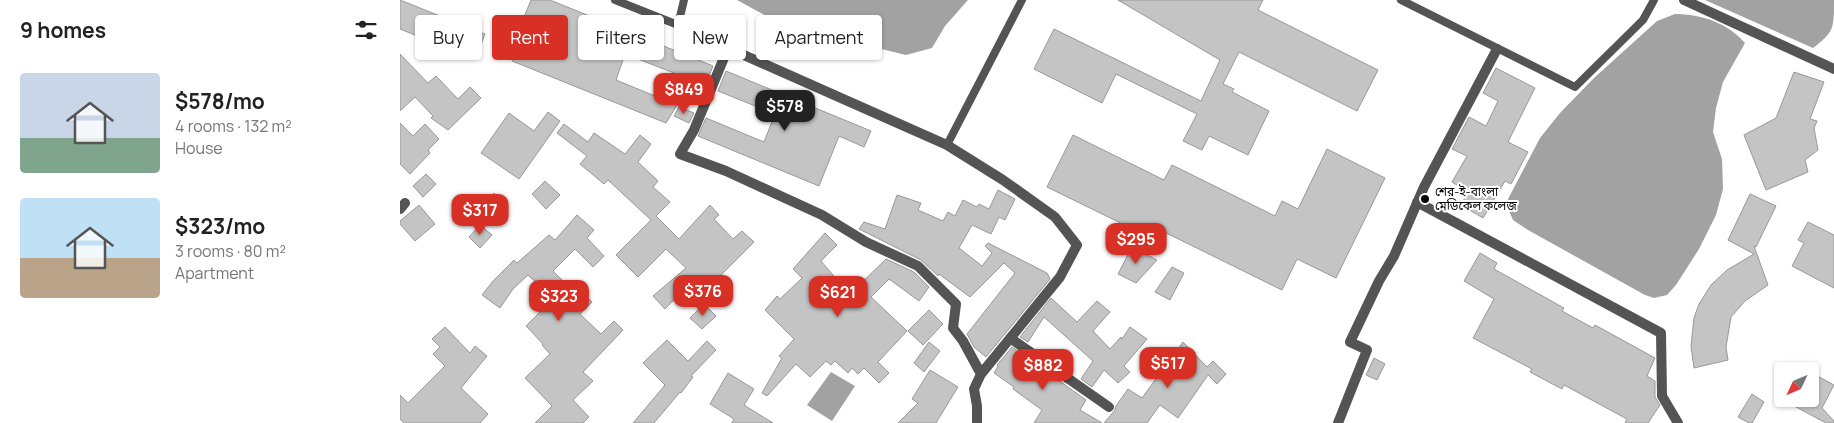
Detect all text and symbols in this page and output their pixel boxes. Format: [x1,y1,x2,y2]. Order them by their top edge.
chip: Buy [415,15,482,60]
chip: Rent [492,15,568,60]
chip: Filters [578,15,664,60]
chip: New [674,15,746,60]
chip: Apartment [756,15,882,60]
text: 9 homes [20,16,106,44]
icon: filters [352,16,380,44]
pin: $849 [654,72,714,115]
text: $849 [664,78,704,100]
text: $578/mo [175,87,265,115]
pin: $578 [755,90,815,132]
icon: home [60,93,120,153]
text: $578 [766,95,804,117]
text: 4 rooms · 132 m² [175,115,292,137]
text: House [175,137,223,159]
place label: শের-ই-বাংলা মেডিকেল কলেজ [1435,183,1517,214]
marker: শের-ই-বাংলা মেডিকেল কলেজ [1419,193,1431,205]
pin: $317 [450,194,510,236]
text: $317 [463,199,497,221]
text: $323/mo [175,212,265,240]
icon: home [60,218,120,278]
pin: $295 [1106,222,1166,265]
text: $295 [1117,228,1155,250]
text: 3 rooms · 80 m² [175,240,286,262]
text: Apartment [175,262,254,284]
pin: $376 [673,274,733,317]
pin: $621 [808,276,868,318]
pin: $323 [529,280,589,322]
text: $376 [684,280,722,302]
text: $621 [820,281,856,303]
text: $323 [540,285,578,307]
pin: $517 [1138,346,1198,389]
pin: $882 [1013,348,1073,391]
text: $517 [1151,352,1185,374]
text: $882 [1023,354,1063,376]
north arrow [1774,362,1819,408]
map controls [1774,362,1819,407]

